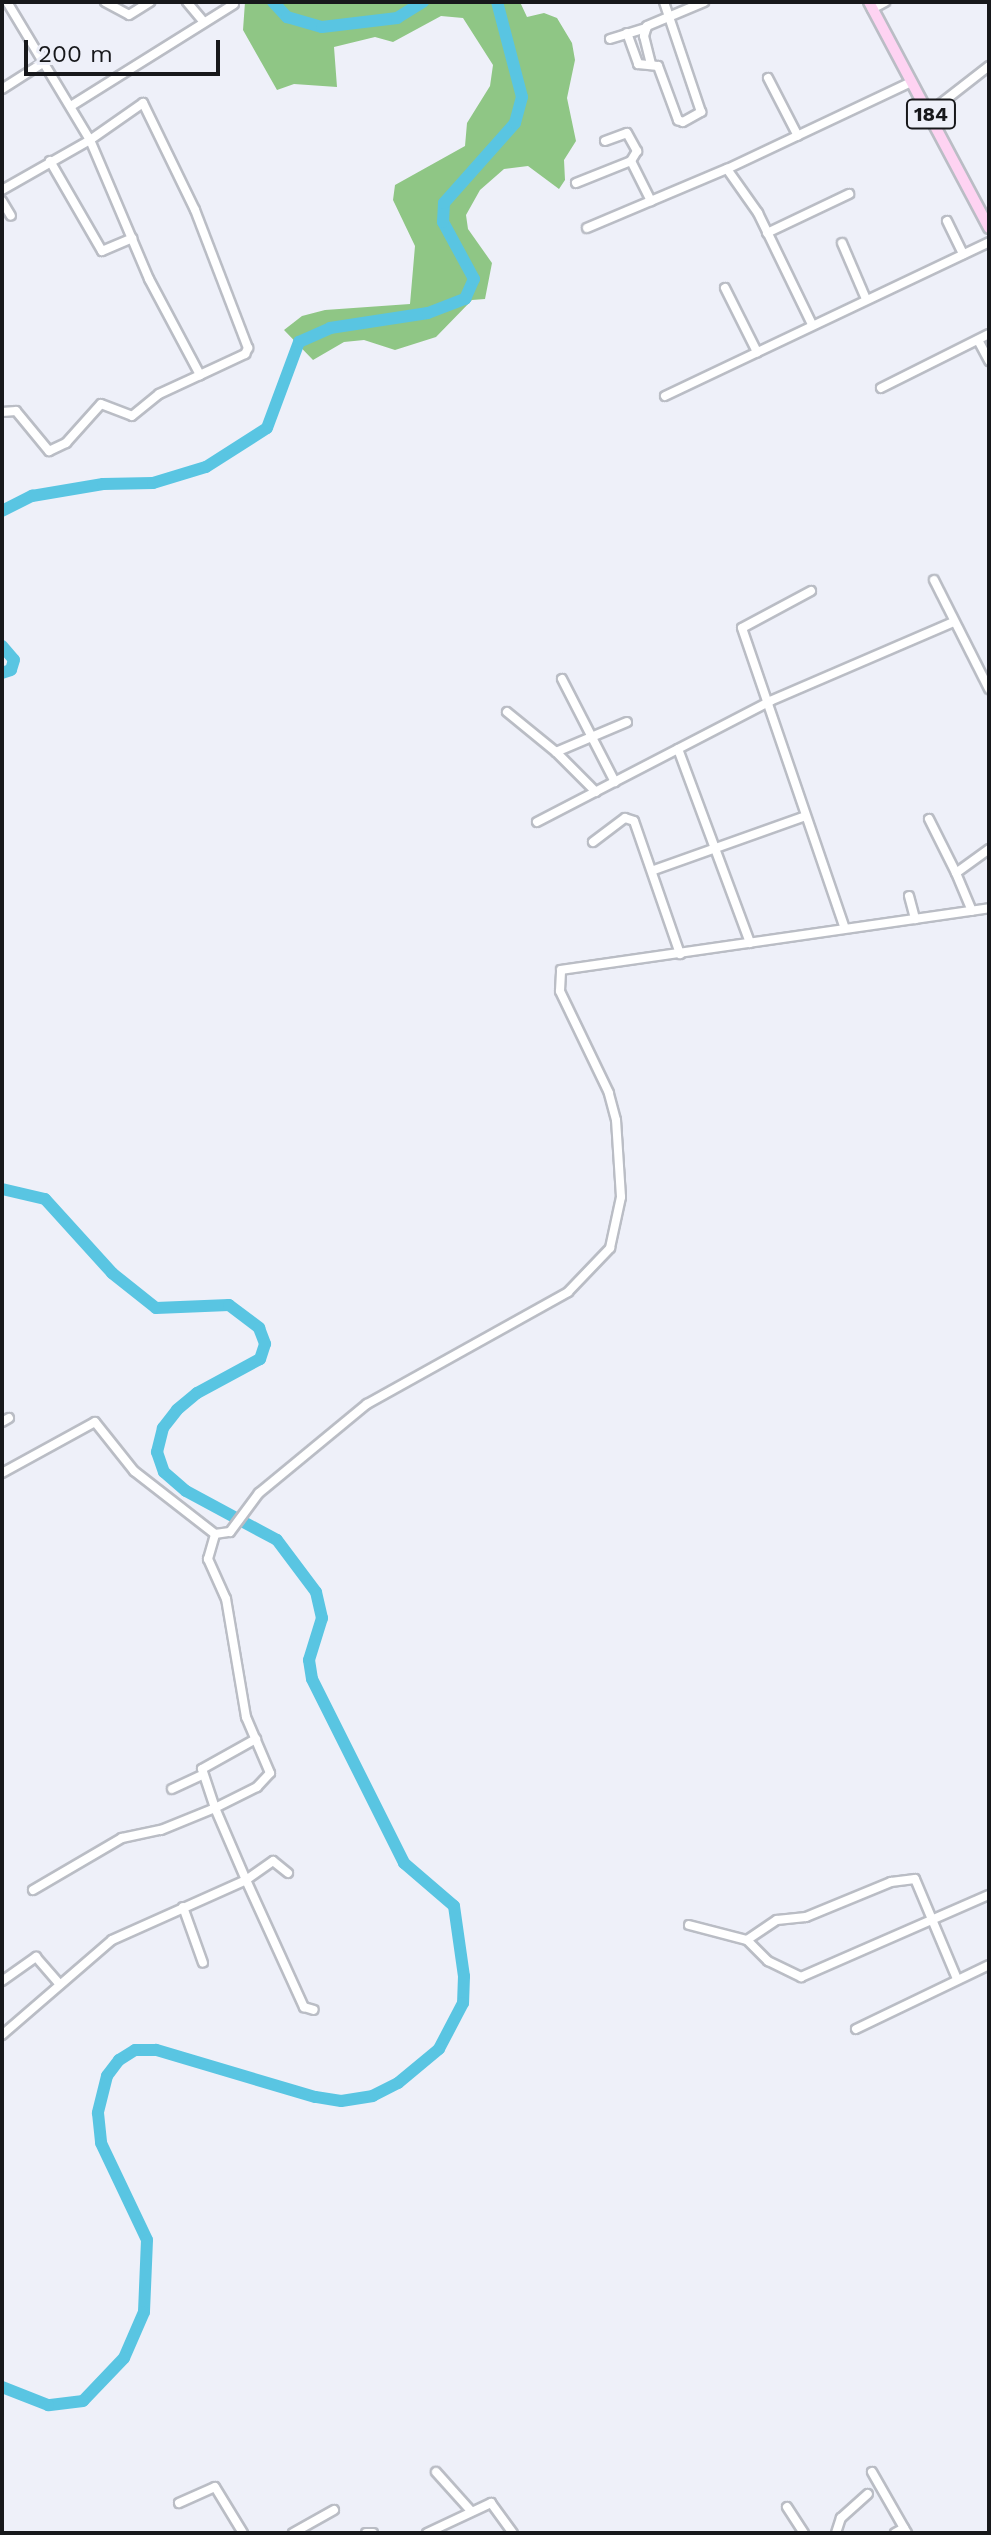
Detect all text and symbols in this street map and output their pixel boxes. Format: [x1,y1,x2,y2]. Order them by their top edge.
scale bar [28,24,224,74]
text: 200 m [38,40,113,68]
road number: 184 [905,98,957,130]

